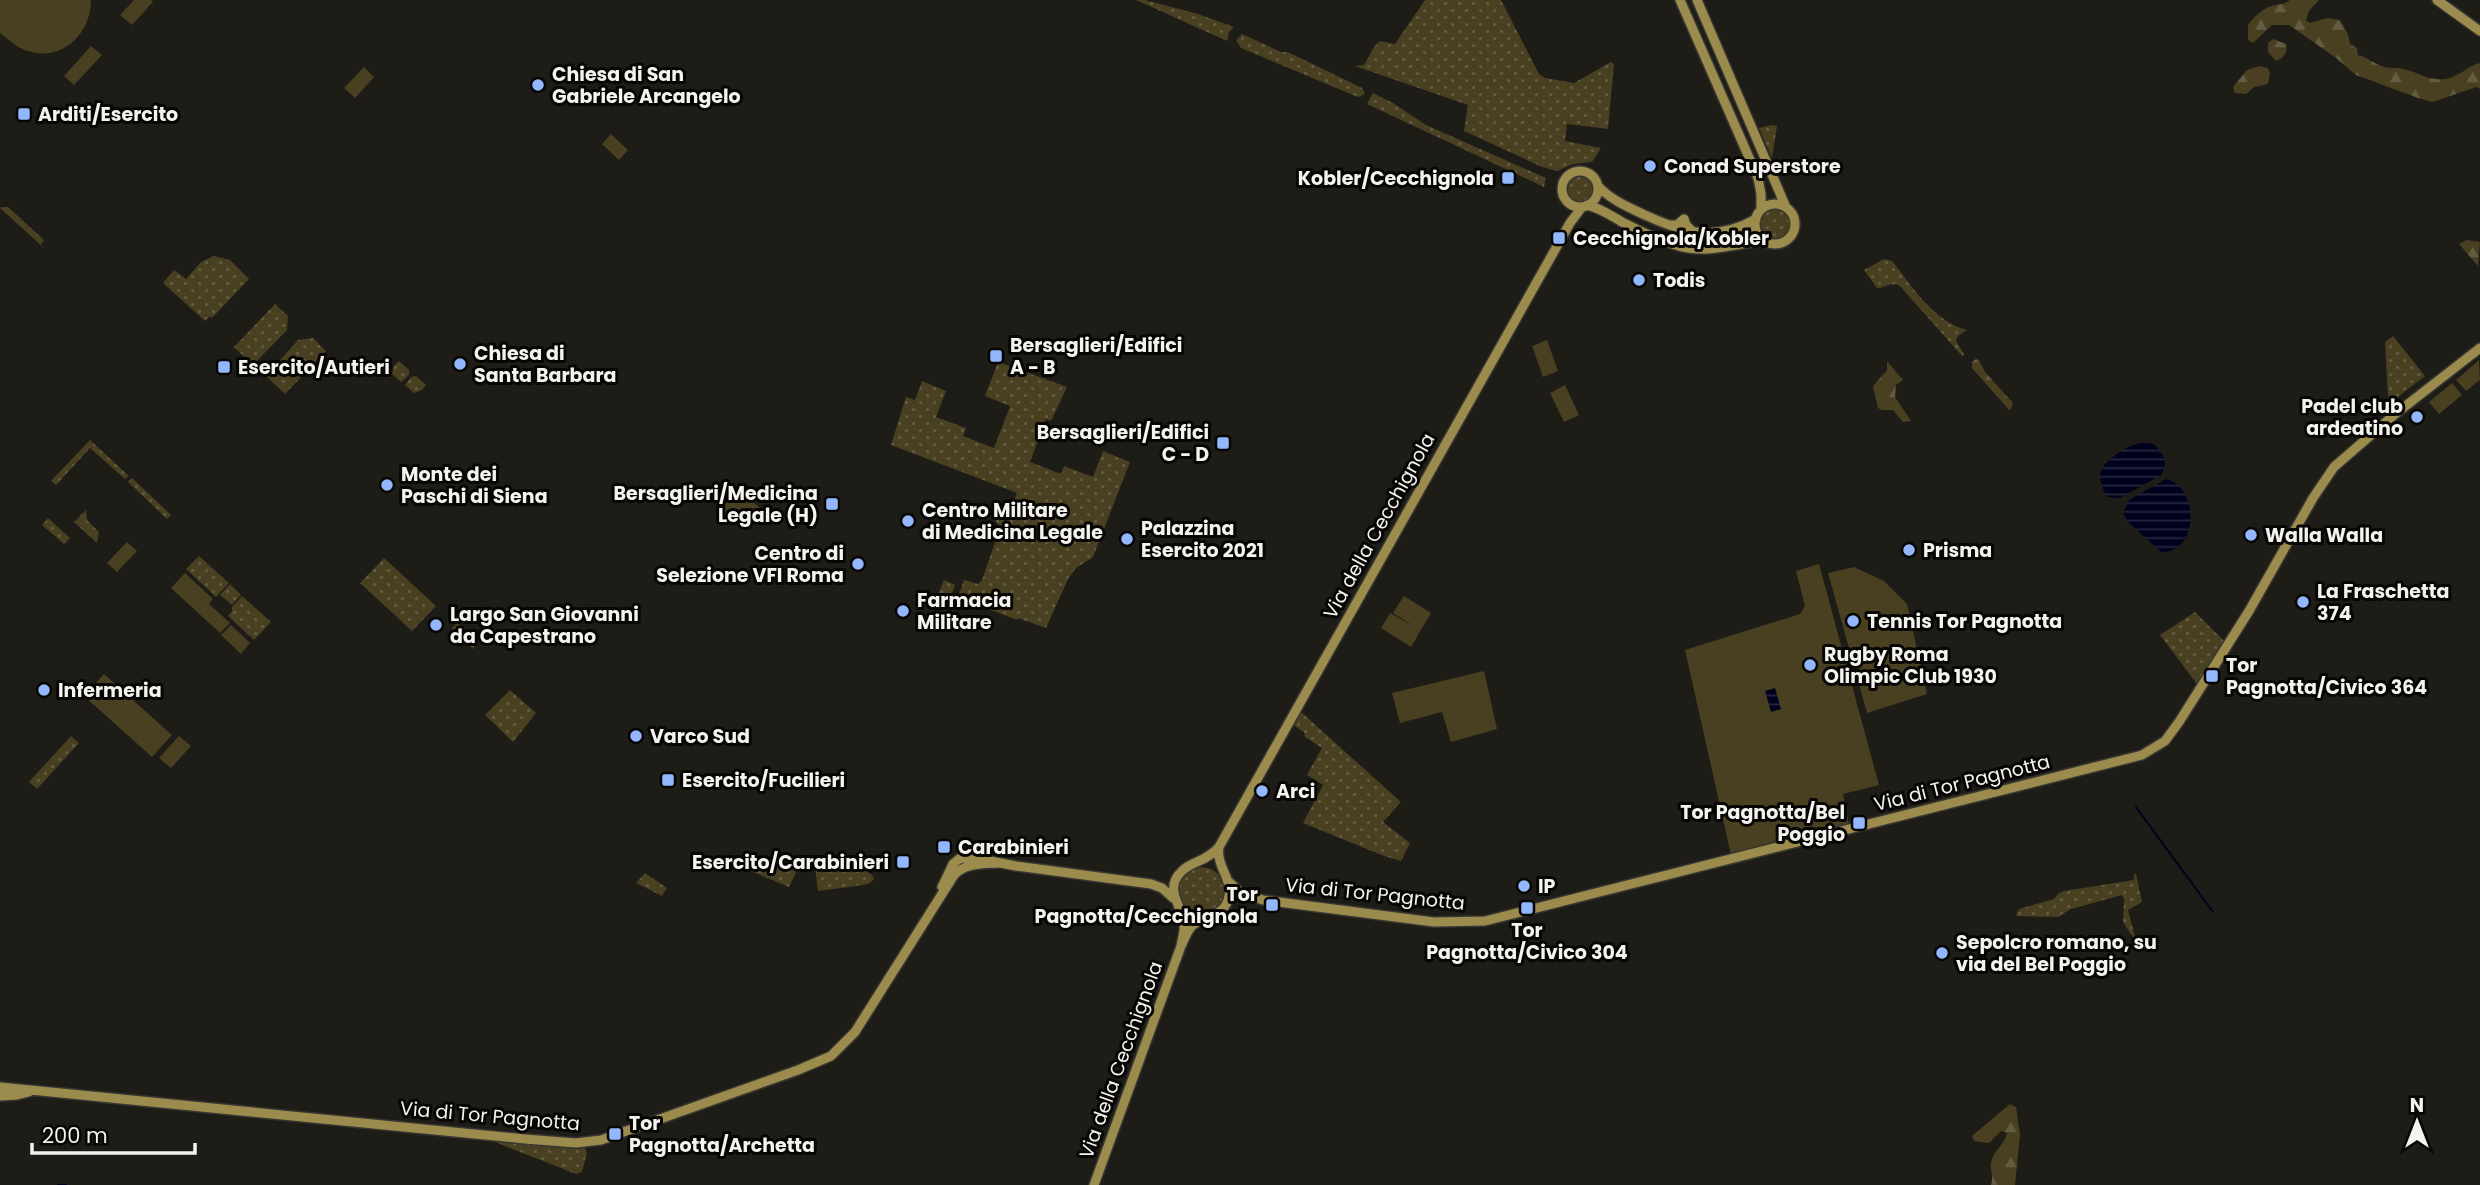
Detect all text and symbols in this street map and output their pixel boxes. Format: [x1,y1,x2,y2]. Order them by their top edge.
place label: Chiesa di San Gabriele Arcangelo [552,61,741,110]
marker: Chiesa di San Gabriele Arcangelo [530,77,546,93]
place label: Arditi/Esercito [38,101,178,128]
marker: Arditi/Esercito [16,106,32,122]
place label: Conad Superstore [1664,153,1841,180]
marker: Conad Superstore [1642,158,1658,174]
place label: Kobler/Cecchignola [1298,165,1494,192]
marker: Kobler/Cecchignola [1500,170,1516,186]
place label: Cecchignola/Kobler [1573,225,1769,252]
marker: Cecchignola/Kobler [1551,230,1567,246]
place label: Todis [1653,267,1705,294]
marker: Todis [1631,272,1647,288]
place label: Bersaglieri/Edifici A - B [1010,332,1182,381]
place label: Chiesa di Santa Barbara [474,340,616,389]
marker: Bersaglieri/Edifici A - B [988,348,1004,364]
place label: Esercito/Autieri [238,354,390,381]
marker: Chiesa di Santa Barbara [452,356,468,372]
marker: Esercito/Autieri [216,359,232,375]
place label: Padel club ardeatino [2301,393,2403,442]
marker: Padel club ardeatino [2409,409,2425,425]
place label: Bersaglieri/Edifici C - D [1037,419,1209,468]
street label: Via della Cecchignola [1317,428,1441,624]
marker: Bersaglieri/Edifici C - D [1215,435,1231,451]
place label: Monte dei Paschi di Siena [401,461,548,510]
marker: Monte dei Paschi di Siena [379,477,395,493]
place label: Bersaglieri/Medicina Legale (H) [614,480,818,529]
marker: Bersaglieri/Medicina Legale (H) [824,496,840,512]
place label: Centro Militare di Medicina Legale [922,497,1103,546]
marker: Centro Militare di Medicina Legale [900,513,916,529]
place label: Palazzina Esercito 2021 [1141,515,1264,564]
place label: Walla Walla [2265,522,2383,549]
marker: Walla Walla [2243,527,2259,543]
marker: Palazzina Esercito 2021 [1119,531,1135,547]
place label: Prisma [1923,537,1992,564]
place label: Centro di Selezione VFI Roma [656,540,844,589]
marker: Prisma [1901,542,1917,558]
marker: Centro di Selezione VFI Roma [850,556,866,572]
place label: La Fraschetta 374 [2317,578,2449,627]
place label: Farmacia Militare [917,587,1011,636]
marker: La Fraschetta 374 [2295,594,2311,610]
place label: Largo San Giovanni da Capestrano [450,601,639,650]
marker: Farmacia Militare [895,603,911,619]
place label: Tennis Tor Pagnotta [1867,608,2062,635]
marker: Tennis Tor Pagnotta [1845,613,1861,629]
marker: Largo San Giovanni da Capestrano [428,617,444,633]
place label: Rugby Roma Olimpic Club 1930 [1824,641,1997,690]
place label: Tor Pagnotta/Civico 364 [2226,652,2427,701]
marker: Rugby Roma Olimpic Club 1930 [1802,657,1818,673]
marker: Tor Pagnotta/Civico 364 [2204,668,2220,684]
place label: Infermeria [58,677,162,704]
marker: Infermeria [36,682,52,698]
place label: Varco Sud [650,723,750,750]
marker: Varco Sud [628,728,644,744]
street label: Via di Tor Pagnotta [1871,748,2053,818]
place label: Esercito/Fucilieri [682,767,845,794]
marker: Esercito/Fucilieri [660,772,676,788]
place label: Arci [1276,778,1315,805]
marker: Arci [1254,783,1270,799]
place label: Tor Pagnotta/Bel Poggio [1680,799,1845,848]
marker: Tor Pagnotta/Bel Poggio [1851,815,1867,831]
place label: Carabinieri [958,834,1069,861]
marker: Carabinieri [936,839,952,855]
place label: Esercito/Carabinieri [692,849,889,876]
marker: Esercito/Carabinieri [895,854,911,870]
street label: Via di Tor Pagnotta [1284,871,1466,917]
place label: IP [1538,873,1556,900]
marker: IP [1516,878,1532,894]
place label: Tor Pagnotta/Cecchignola [1035,881,1258,930]
marker: Tor Pagnotta/Cecchignola [1264,897,1280,913]
marker: Tor Pagnotta/Civico 304 [1519,900,1535,916]
place label: Tor Pagnotta/Civico 304 [1426,917,1628,966]
place label: Sepolcro romano, su via del Bel Poggio [1956,929,2157,978]
marker: Sepolcro romano, su via del Bel Poggio [1934,945,1950,961]
street label: Via della Cecchignola [1073,957,1169,1163]
north arrow [2382,1087,2452,1157]
text: N [2410,1092,2424,1119]
street label: Via di Tor Pagnotta [399,1095,581,1137]
place label: Tor Pagnotta/Archetta [629,1110,815,1159]
scale bar [32,1112,194,1156]
text: 200 m [42,1121,108,1150]
marker: Tor Pagnotta/Archetta [607,1126,623,1142]

